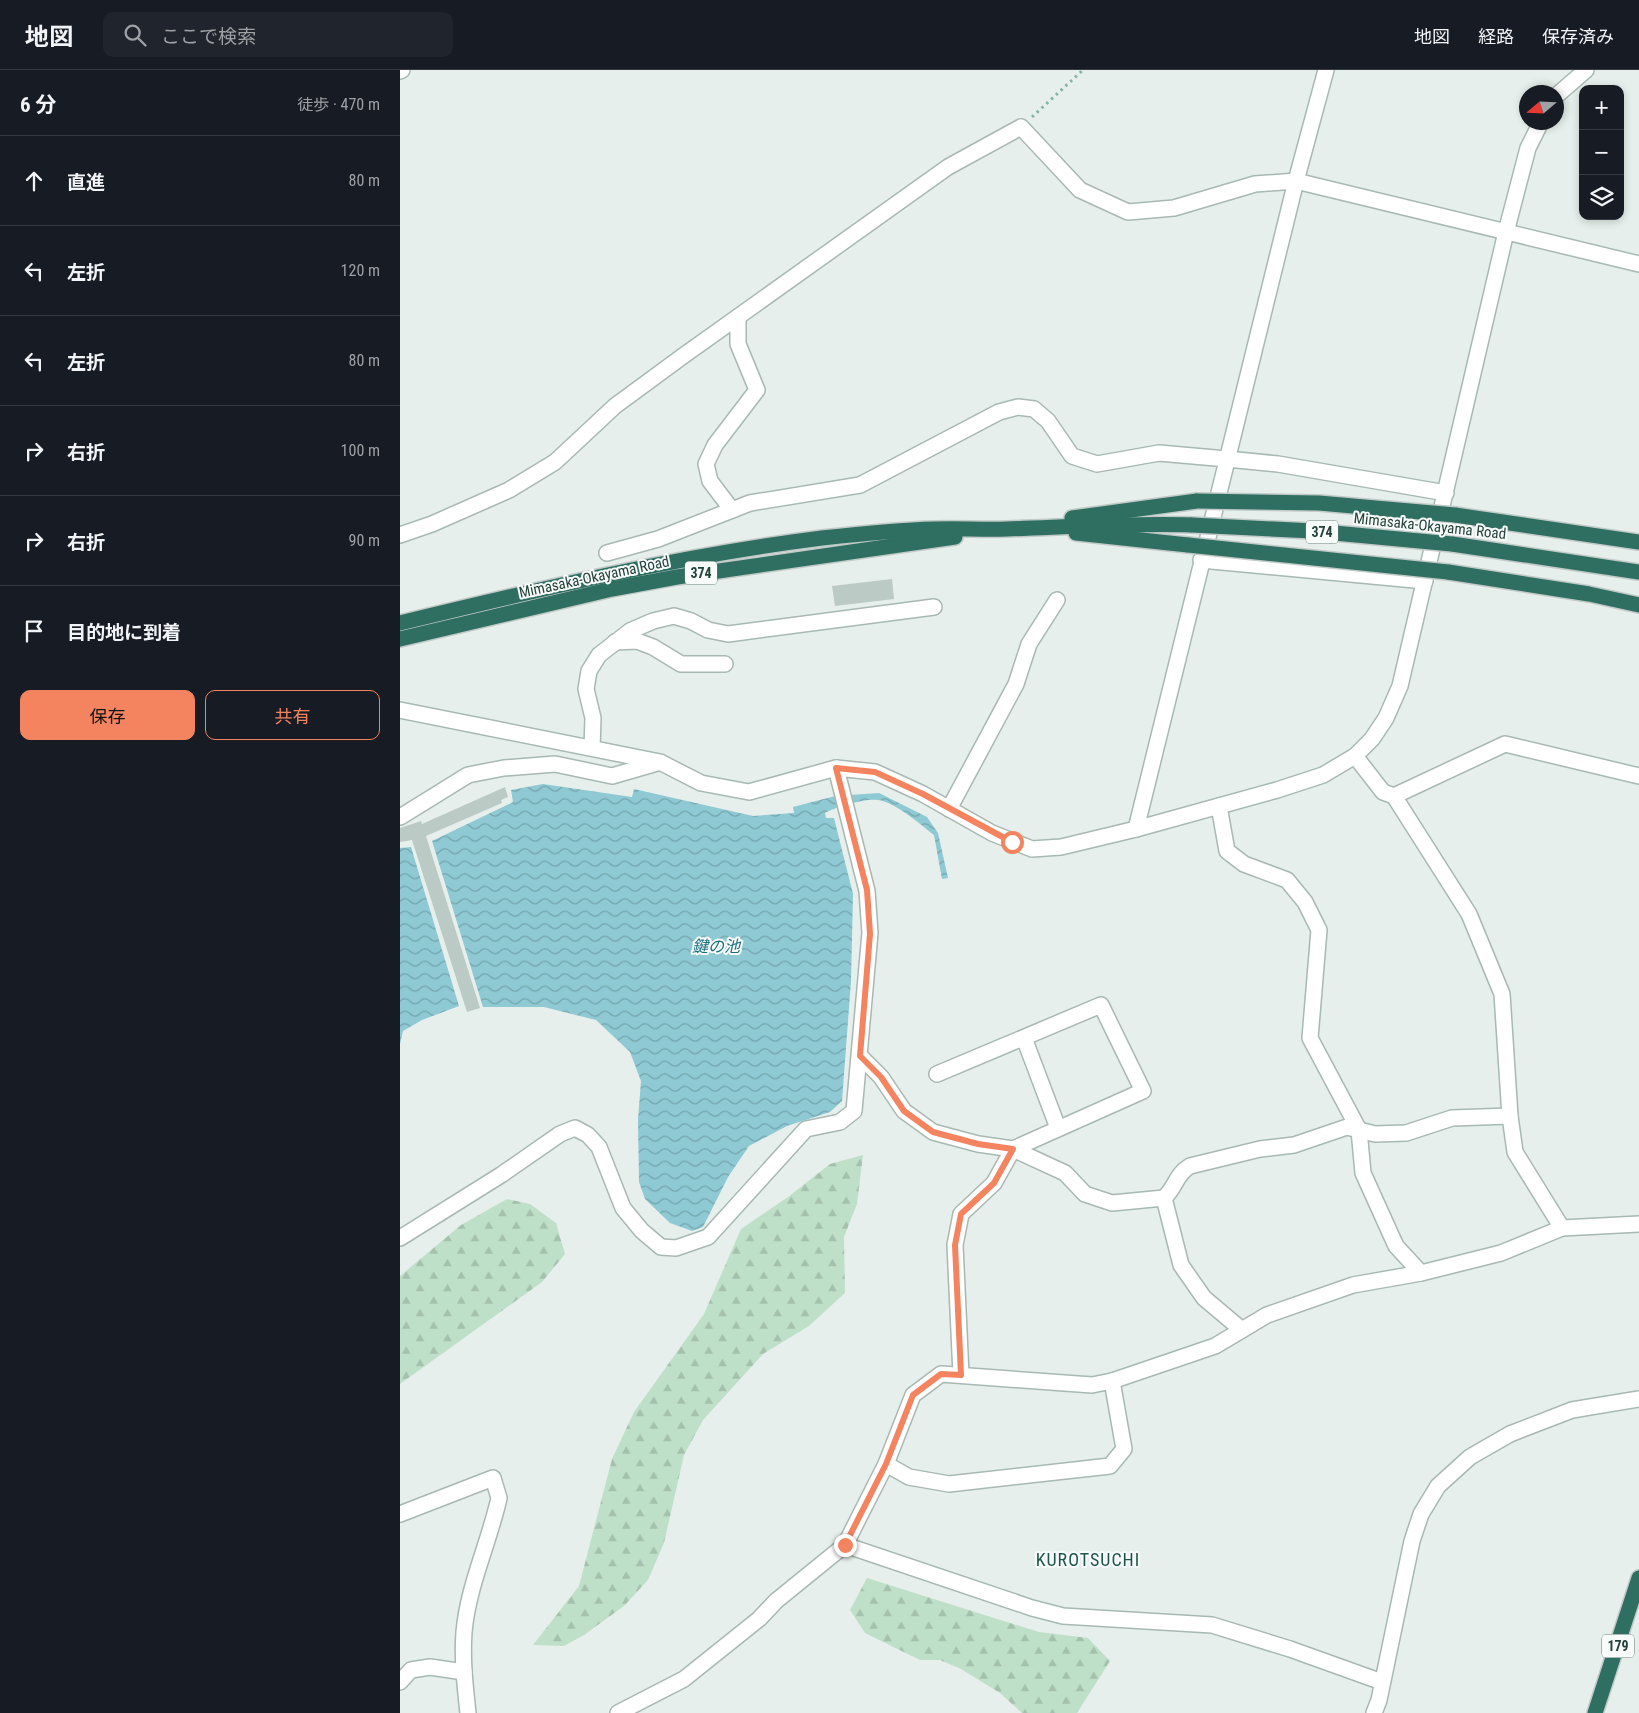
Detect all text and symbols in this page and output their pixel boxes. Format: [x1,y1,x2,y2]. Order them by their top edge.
search box [103,12,453,57]
icon: search [121,21,149,49]
text: 地図 [25,23,73,51]
text: ここで検索 [161,25,256,48]
text: 地図 [1414,26,1450,47]
text: 経路 [1478,26,1514,47]
text: 保存済み [1542,26,1614,47]
north arrow [1519,85,1564,130]
map controls [1579,85,1624,220]
button: + [1579,85,1624,130]
text: 6 分 [20,93,56,117]
text: 徒歩 · 470 m [297,95,380,114]
button: − [1579,130,1624,175]
icon: ahead [20,167,48,195]
text: 直進 [67,171,105,194]
text: 80 m [348,171,380,190]
button: layers [1579,175,1624,220]
icon: left [20,257,48,285]
text: 左折 [67,261,105,284]
text: 120 m [341,261,380,280]
icon: left [20,347,48,375]
text: 左折 [67,351,105,374]
text: 80 m [348,351,380,370]
icon: right [20,437,48,465]
text: 右折 [67,441,105,464]
text: 100 m [341,441,380,460]
street label: Mimasaka-Okayama Road [1353,509,1507,543]
road number: 374 [1306,521,1338,544]
icon: right [20,527,48,555]
text: 右折 [67,531,105,554]
text: 90 m [348,531,380,550]
street label: Mimasaka-Okayama Road [517,552,671,602]
road number: 374 [685,562,717,584]
icon: arrive [20,617,48,645]
text: 目的地に到着 [67,621,181,644]
button: 保存 [20,690,195,740]
button: 共有 [205,690,380,740]
route start [1001,831,1024,854]
water label: 鍵の池 [692,937,742,956]
route end [834,1534,857,1557]
district label: KUROTSUCHI [1036,1549,1140,1570]
road number: 179 [1602,1634,1634,1658]

